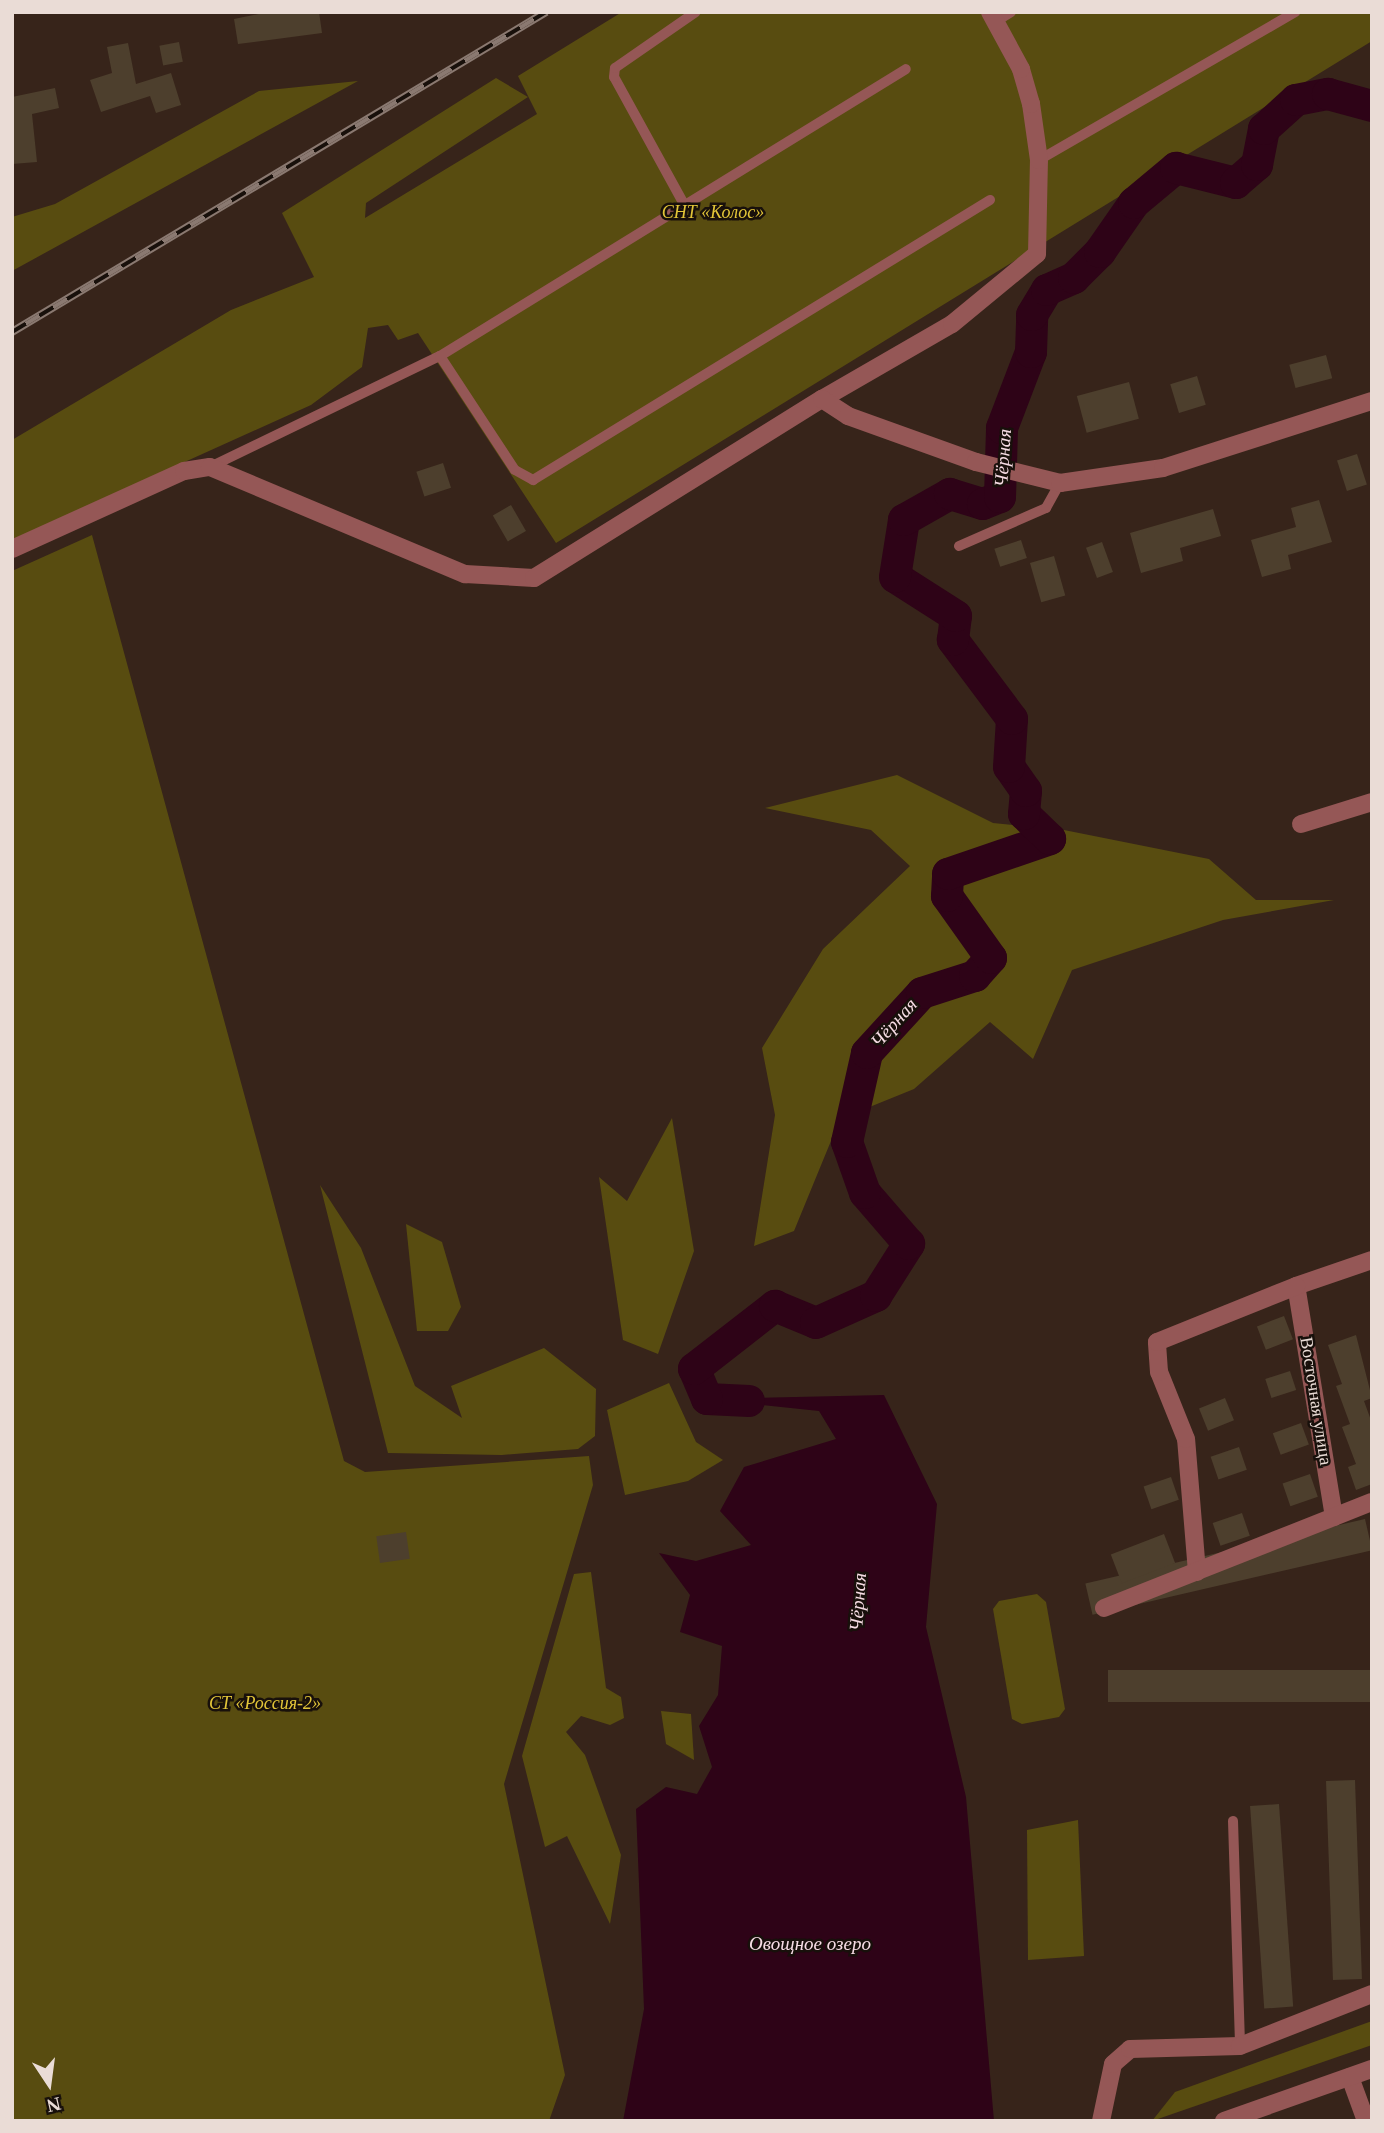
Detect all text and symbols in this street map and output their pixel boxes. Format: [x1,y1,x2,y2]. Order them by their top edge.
park label: СНТ «Колос» [662,201,764,223]
water label: Чёрная [990,428,1016,488]
water label: Чёрная [866,994,922,1052]
street label: Восточная улица [1295,1335,1337,1467]
water label: Чёрная [845,1572,871,1632]
park label: СТ «Россия-2» [209,1692,321,1714]
water label: Овощное озеро [749,1933,871,1955]
north arrow [14,2049,84,2119]
text: N [45,2093,63,2117]

